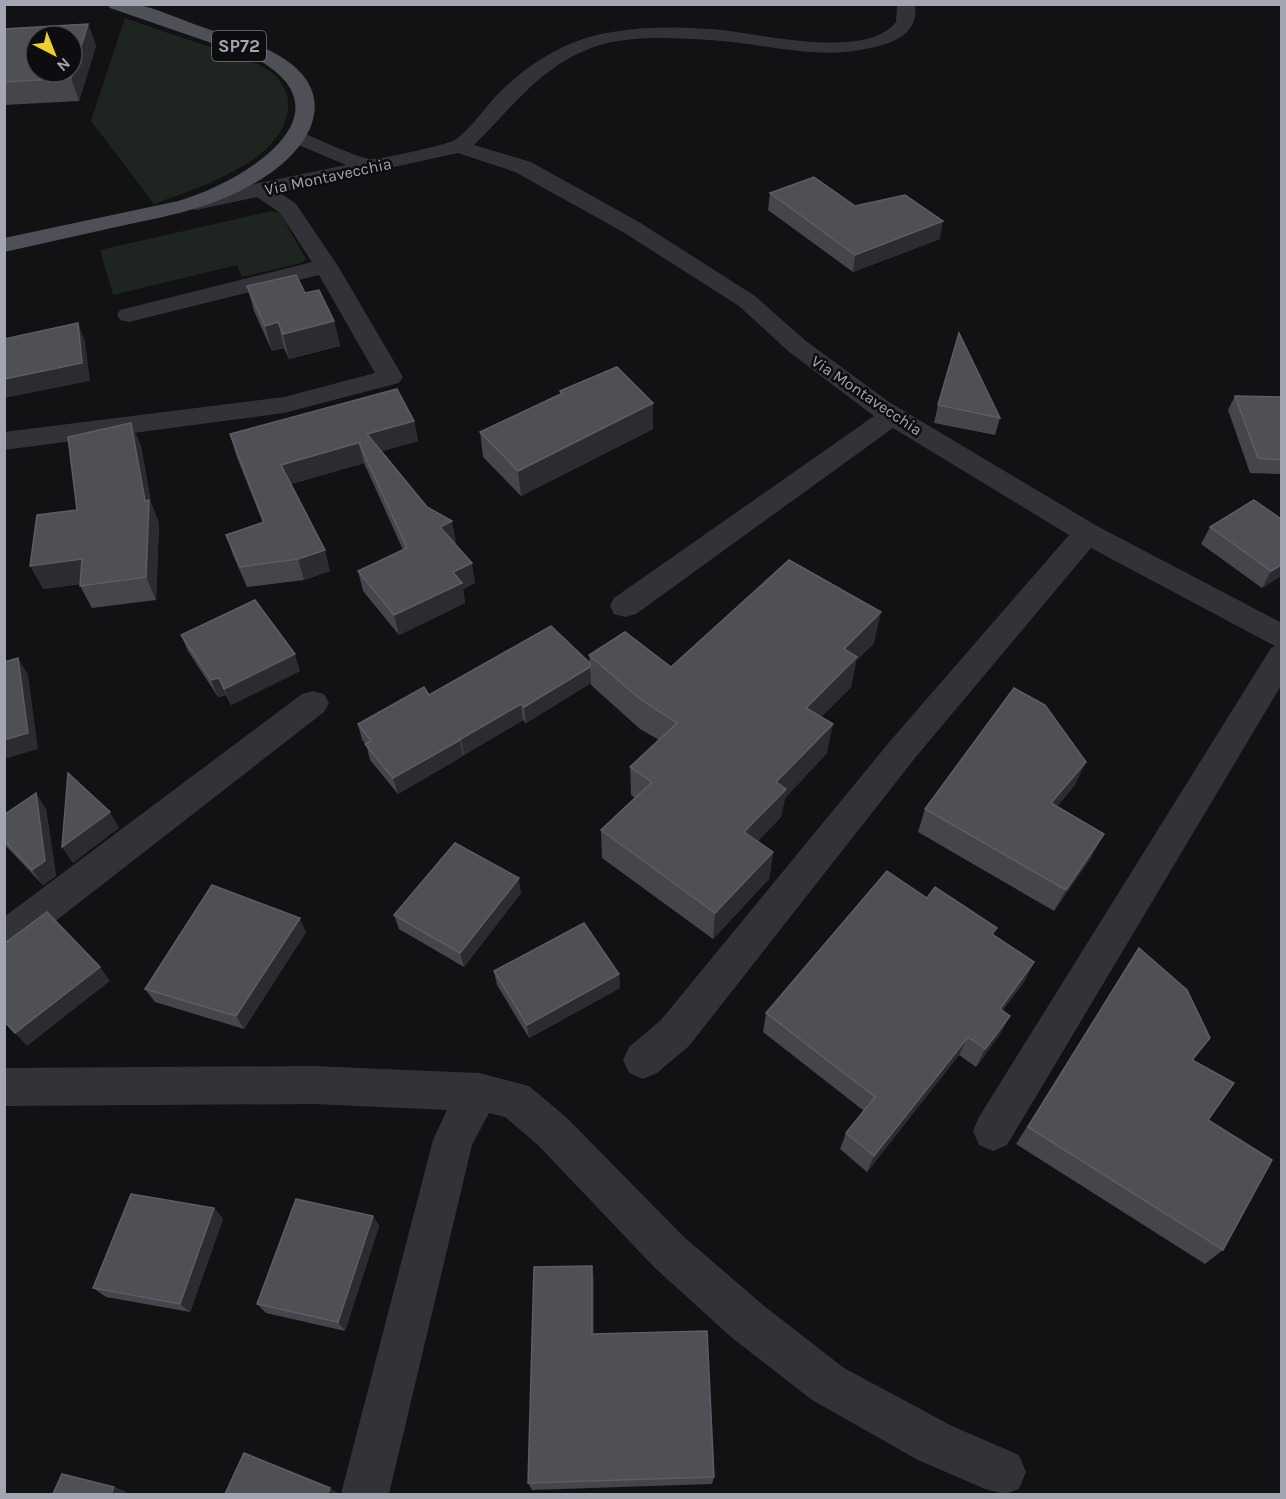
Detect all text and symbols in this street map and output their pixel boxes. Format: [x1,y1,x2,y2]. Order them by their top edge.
north arrow [24,24,84,84]
road number: SP72 [212,31,266,61]
text: N [53,54,74,76]
street label: Via Montavecchia [263,154,393,199]
street label: Via Montavecchia [808,351,926,439]

